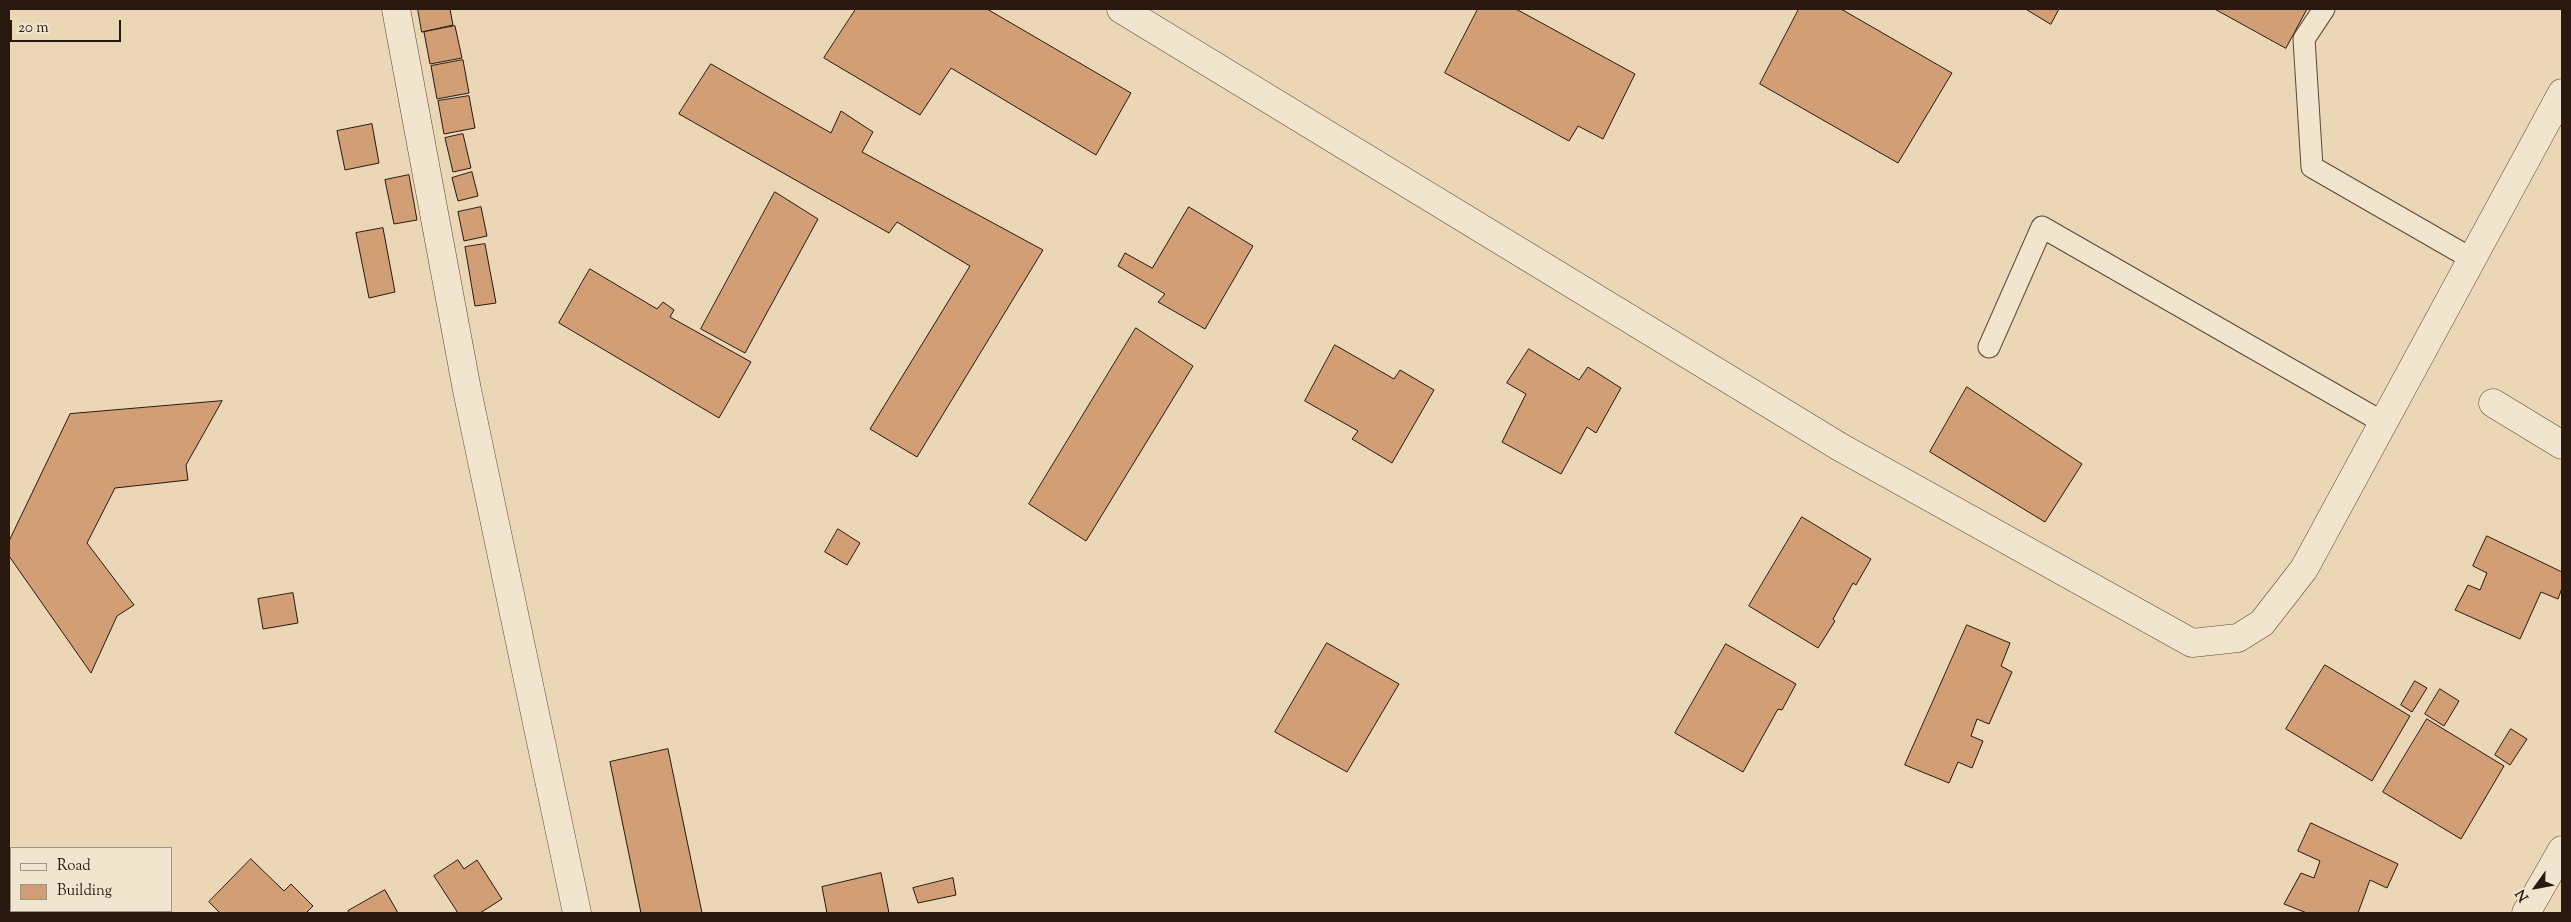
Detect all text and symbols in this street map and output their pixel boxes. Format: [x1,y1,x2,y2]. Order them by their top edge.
scale bar [12,10,124,42]
text: 20 m [18,18,49,39]
legend [10,847,172,912]
text: Road [57,856,91,877]
north arrow [2511,862,2561,912]
text: Building [57,881,112,902]
text: N [2512,885,2535,905]

